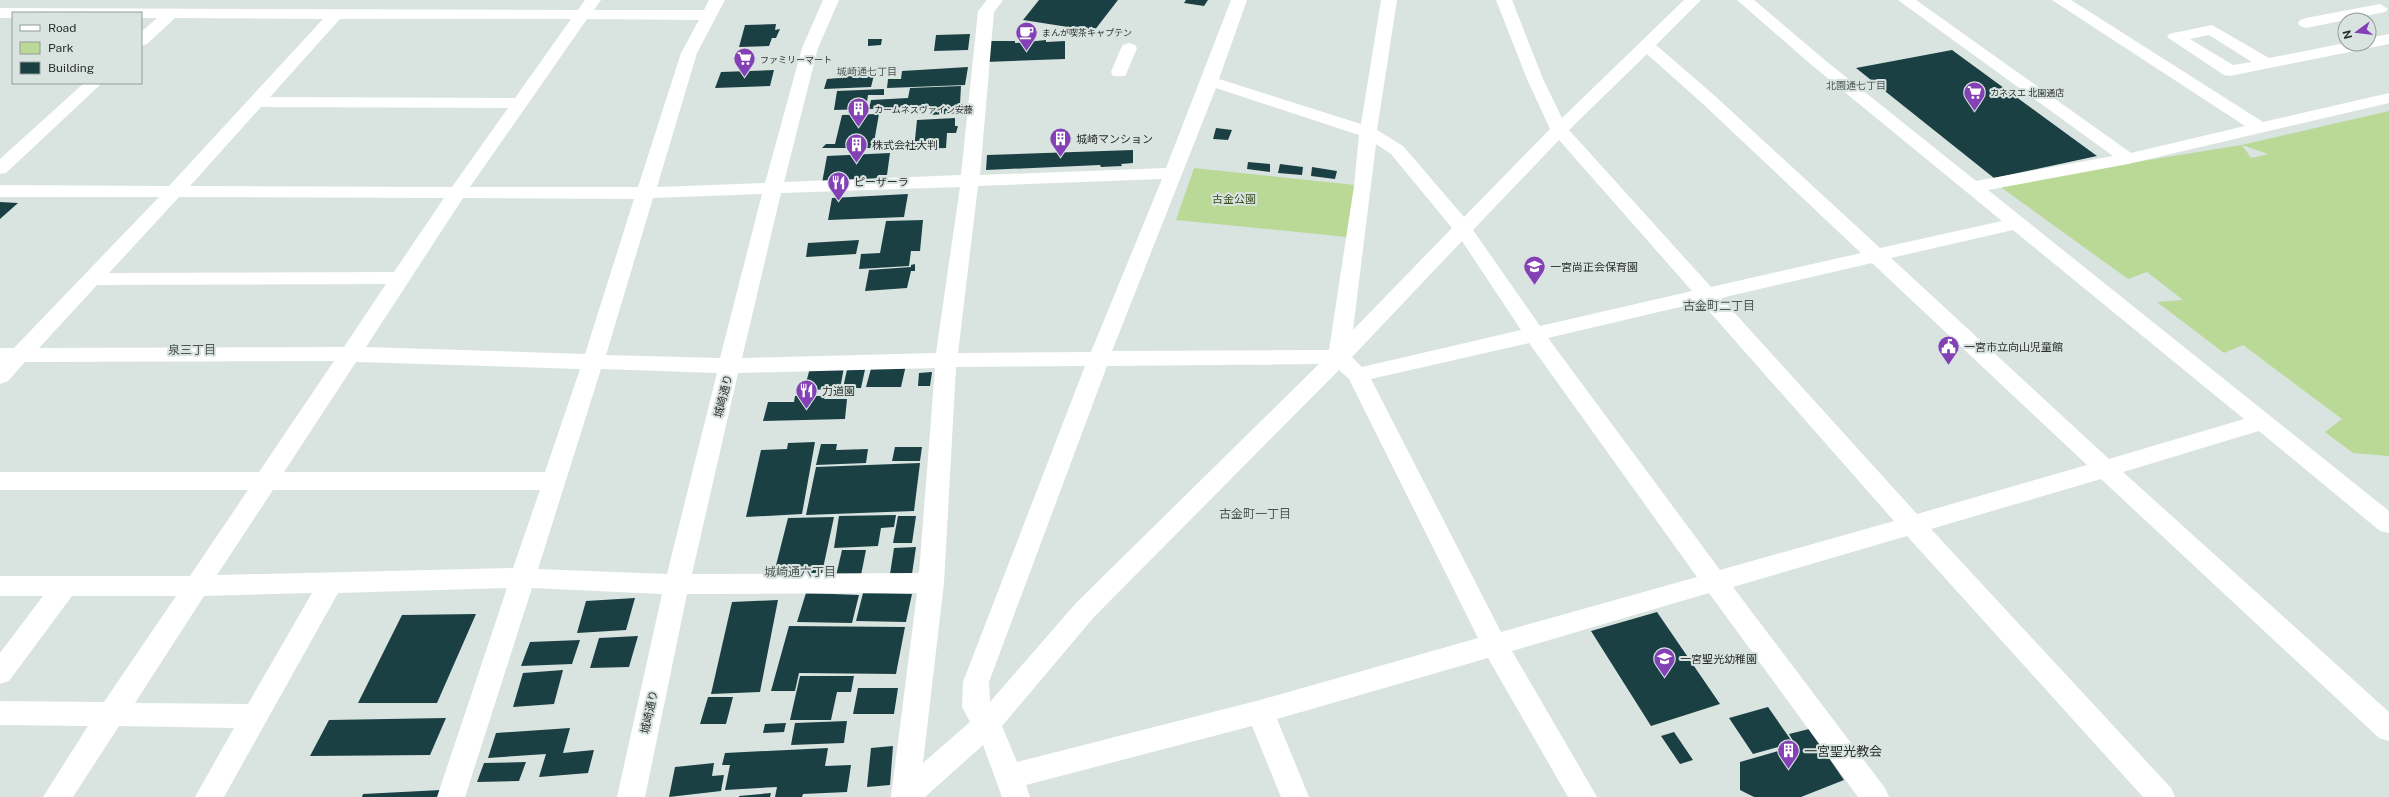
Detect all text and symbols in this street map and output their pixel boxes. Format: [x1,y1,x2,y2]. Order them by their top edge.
legend [12,12,142,84]
north arrow [2337,12,2377,52]
cafe icon: まんが喫茶キャプテン [1013,19,1039,52]
text: Road [48,21,76,35]
place label: まんが喫茶キャプテン [1042,27,1132,38]
text: N [2340,29,2354,40]
text: Park [48,41,74,55]
supermarket icon: ファミリーマート [732,46,758,79]
place label: ファミリーマート [760,54,832,65]
text: Building [48,61,94,75]
district label: 城崎通七丁目 [837,65,897,77]
district label: 北園通七丁目 [1826,79,1886,91]
supermarket icon: カネスエ 北園通店 [1961,79,1987,112]
place label: カネスエ 北園通店 [1990,87,2064,98]
building icon: カームネスヴァイン安藤 [845,96,871,129]
place label: カームネスヴァイン安藤 [874,104,973,115]
building icon: 城崎マンション [1047,126,1073,159]
building icon: 株式会社大判 [844,132,870,165]
place label: 城崎マンション [1076,133,1153,145]
place label: 株式会社大判 [872,139,938,151]
restaurant icon: ピーザーラ [826,169,852,202]
place label: ピーザーラ [854,176,909,188]
park label: 古金公園 [1212,193,1256,205]
school or university icon: 一宮尚正会保育園 [1521,254,1547,287]
place label: 一宮尚正会保育園 [1550,261,1638,273]
district label: 古金町二丁目 [1683,299,1755,313]
public building icon: 一宮市立向山児童館 [1936,334,1962,367]
place label: 一宮市立向山児童館 [1964,341,2063,353]
district label: 泉三丁目 [168,343,216,357]
street label: 城崎通り [712,373,734,419]
restaurant icon: 力道園 [793,378,819,411]
place label: 力道園 [822,385,855,397]
district label: 古金町一丁目 [1219,507,1291,521]
district label: 城崎通六丁目 [764,565,836,579]
school or university icon: 一宮聖光幼稚園 [1651,646,1677,679]
place label: 一宮聖光幼稚園 [1680,653,1757,665]
street label: 城崎通り [639,689,659,735]
building icon: 一宮聖光教会 [1776,738,1802,771]
place label: 一宮聖光教会 [1804,744,1882,759]

